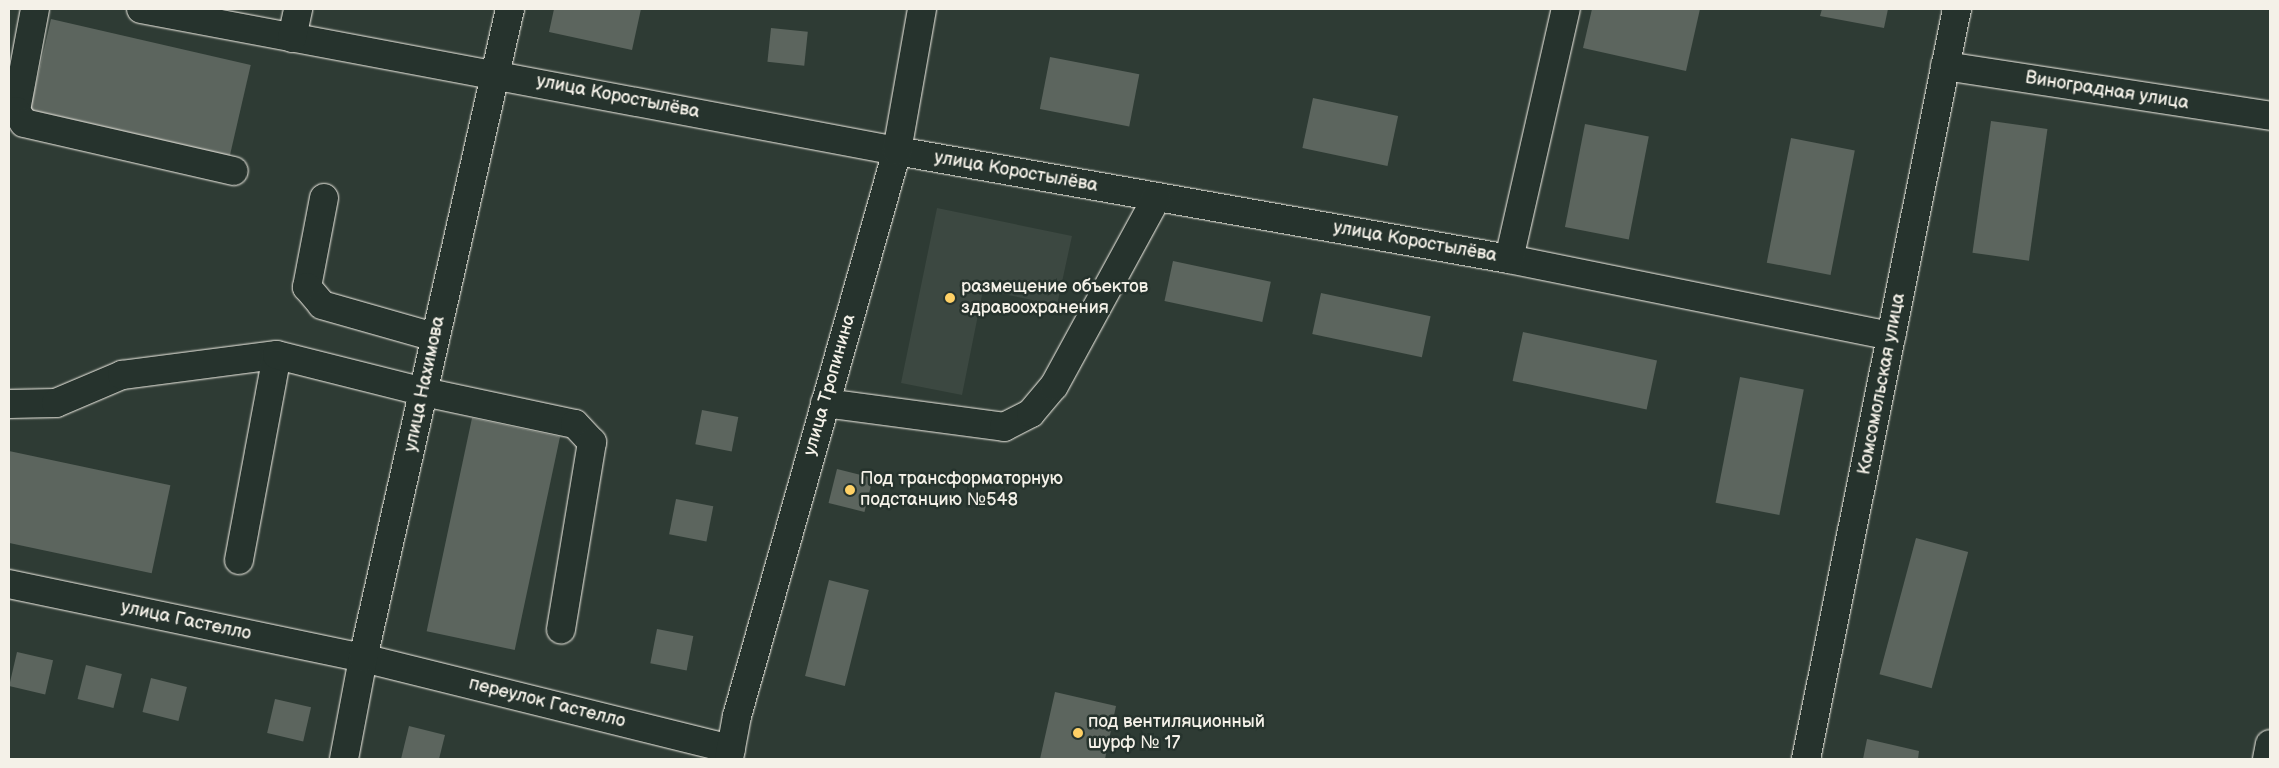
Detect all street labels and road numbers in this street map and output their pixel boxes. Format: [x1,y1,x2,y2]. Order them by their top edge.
street label: Виноградная улица [2024,67,2190,115]
street label: улица Коростылёва [535,71,701,123]
street label: улица Коростылёва [933,147,1099,197]
street label: улица Коростылёва [1332,217,1498,267]
street label: Комсомольская улица [1854,291,1910,477]
street label: улица Тропинина [799,312,861,458]
street label: улица Нахимова [400,314,450,454]
street label: улица Гастелло [119,597,253,645]
street label: переулок Гастелло [466,673,628,733]

